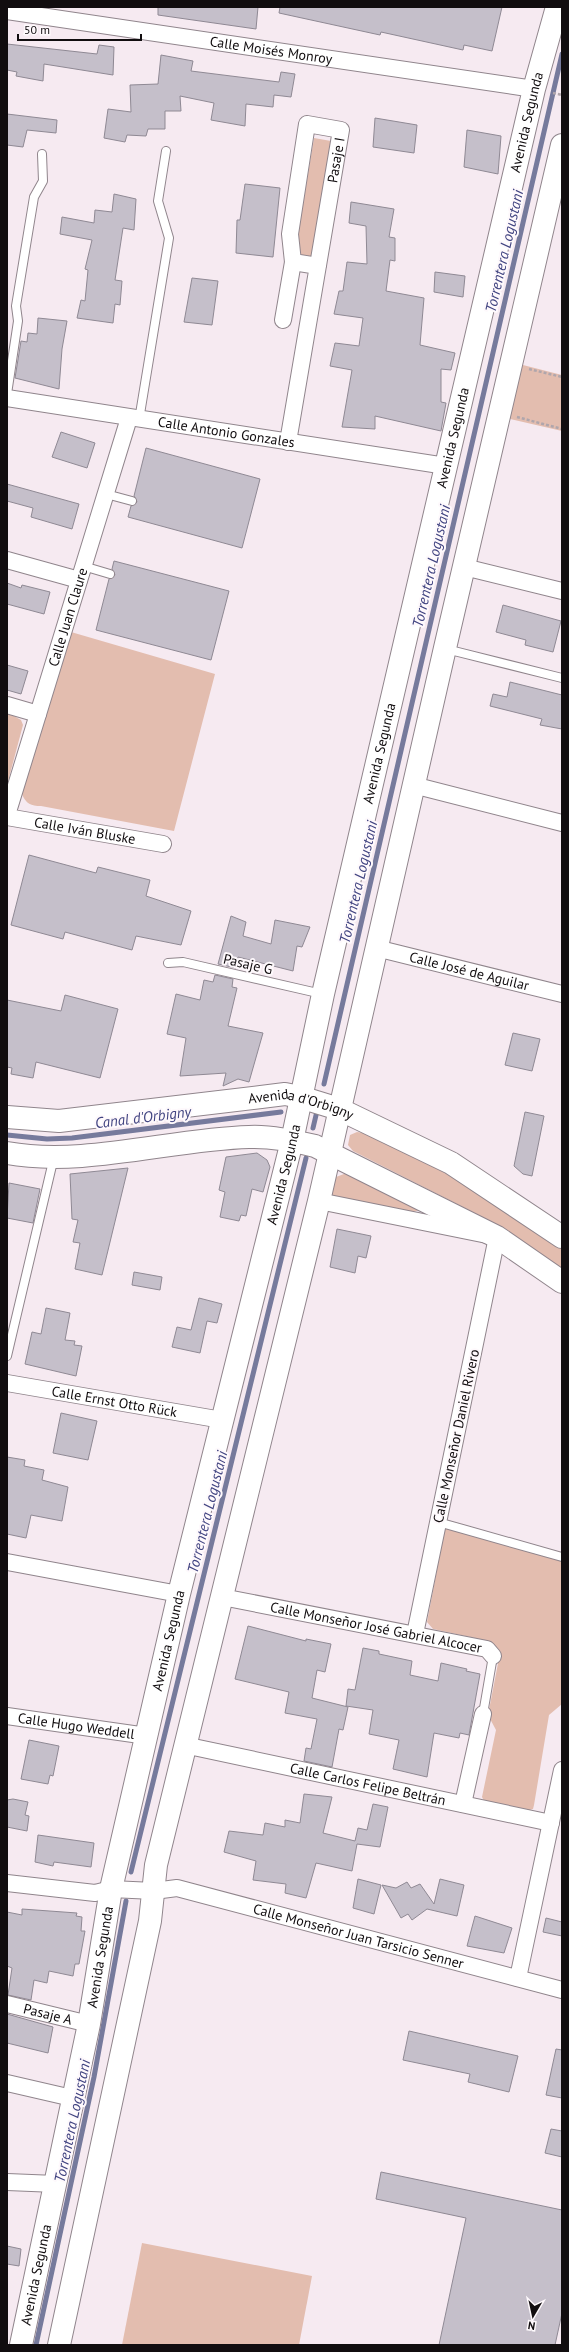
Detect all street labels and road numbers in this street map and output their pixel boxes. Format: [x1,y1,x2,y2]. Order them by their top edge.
street label: Calle Moisés Monroy [209,32,334,68]
street label: Avenida Segunda [506,70,547,174]
street label: Pasaje I [323,136,349,184]
street label: Avenida Segunda [432,386,473,490]
street label: Calle Antonio Gonzales [157,413,296,451]
street label: Calle Juan Claure [44,566,91,669]
street label: Avenida Segunda [359,701,400,805]
street label: Calle Iván Bluske [33,813,137,848]
street label: Calle José de Aguilar [407,948,531,995]
street label: Pasaje G [221,950,275,978]
street label: Avenida d'Orbigny [247,1085,357,1124]
street label: Avenida Segunda [262,1123,304,1227]
street label: Calle Monseñor Daniel Rivero [429,1347,483,1525]
street label: Calle Ernst Otto Rück [50,1382,179,1421]
street label: Avenida Segunda [148,1588,189,1693]
street label: Calle Monseñor José Gabriel Alcocer [269,1598,484,1657]
street label: Calle Hugo Weddell [17,1709,136,1743]
street label: Calle Carlos Felipe Beltrán [288,1759,447,1809]
street label: Calle Monseñor Juan Tarsicio Senner [251,1900,466,1973]
street label: Avenida Segunda [83,1905,117,2009]
street label: Pasaje A [22,1999,75,2029]
street label: Avenida Segunda [16,2222,55,2327]

